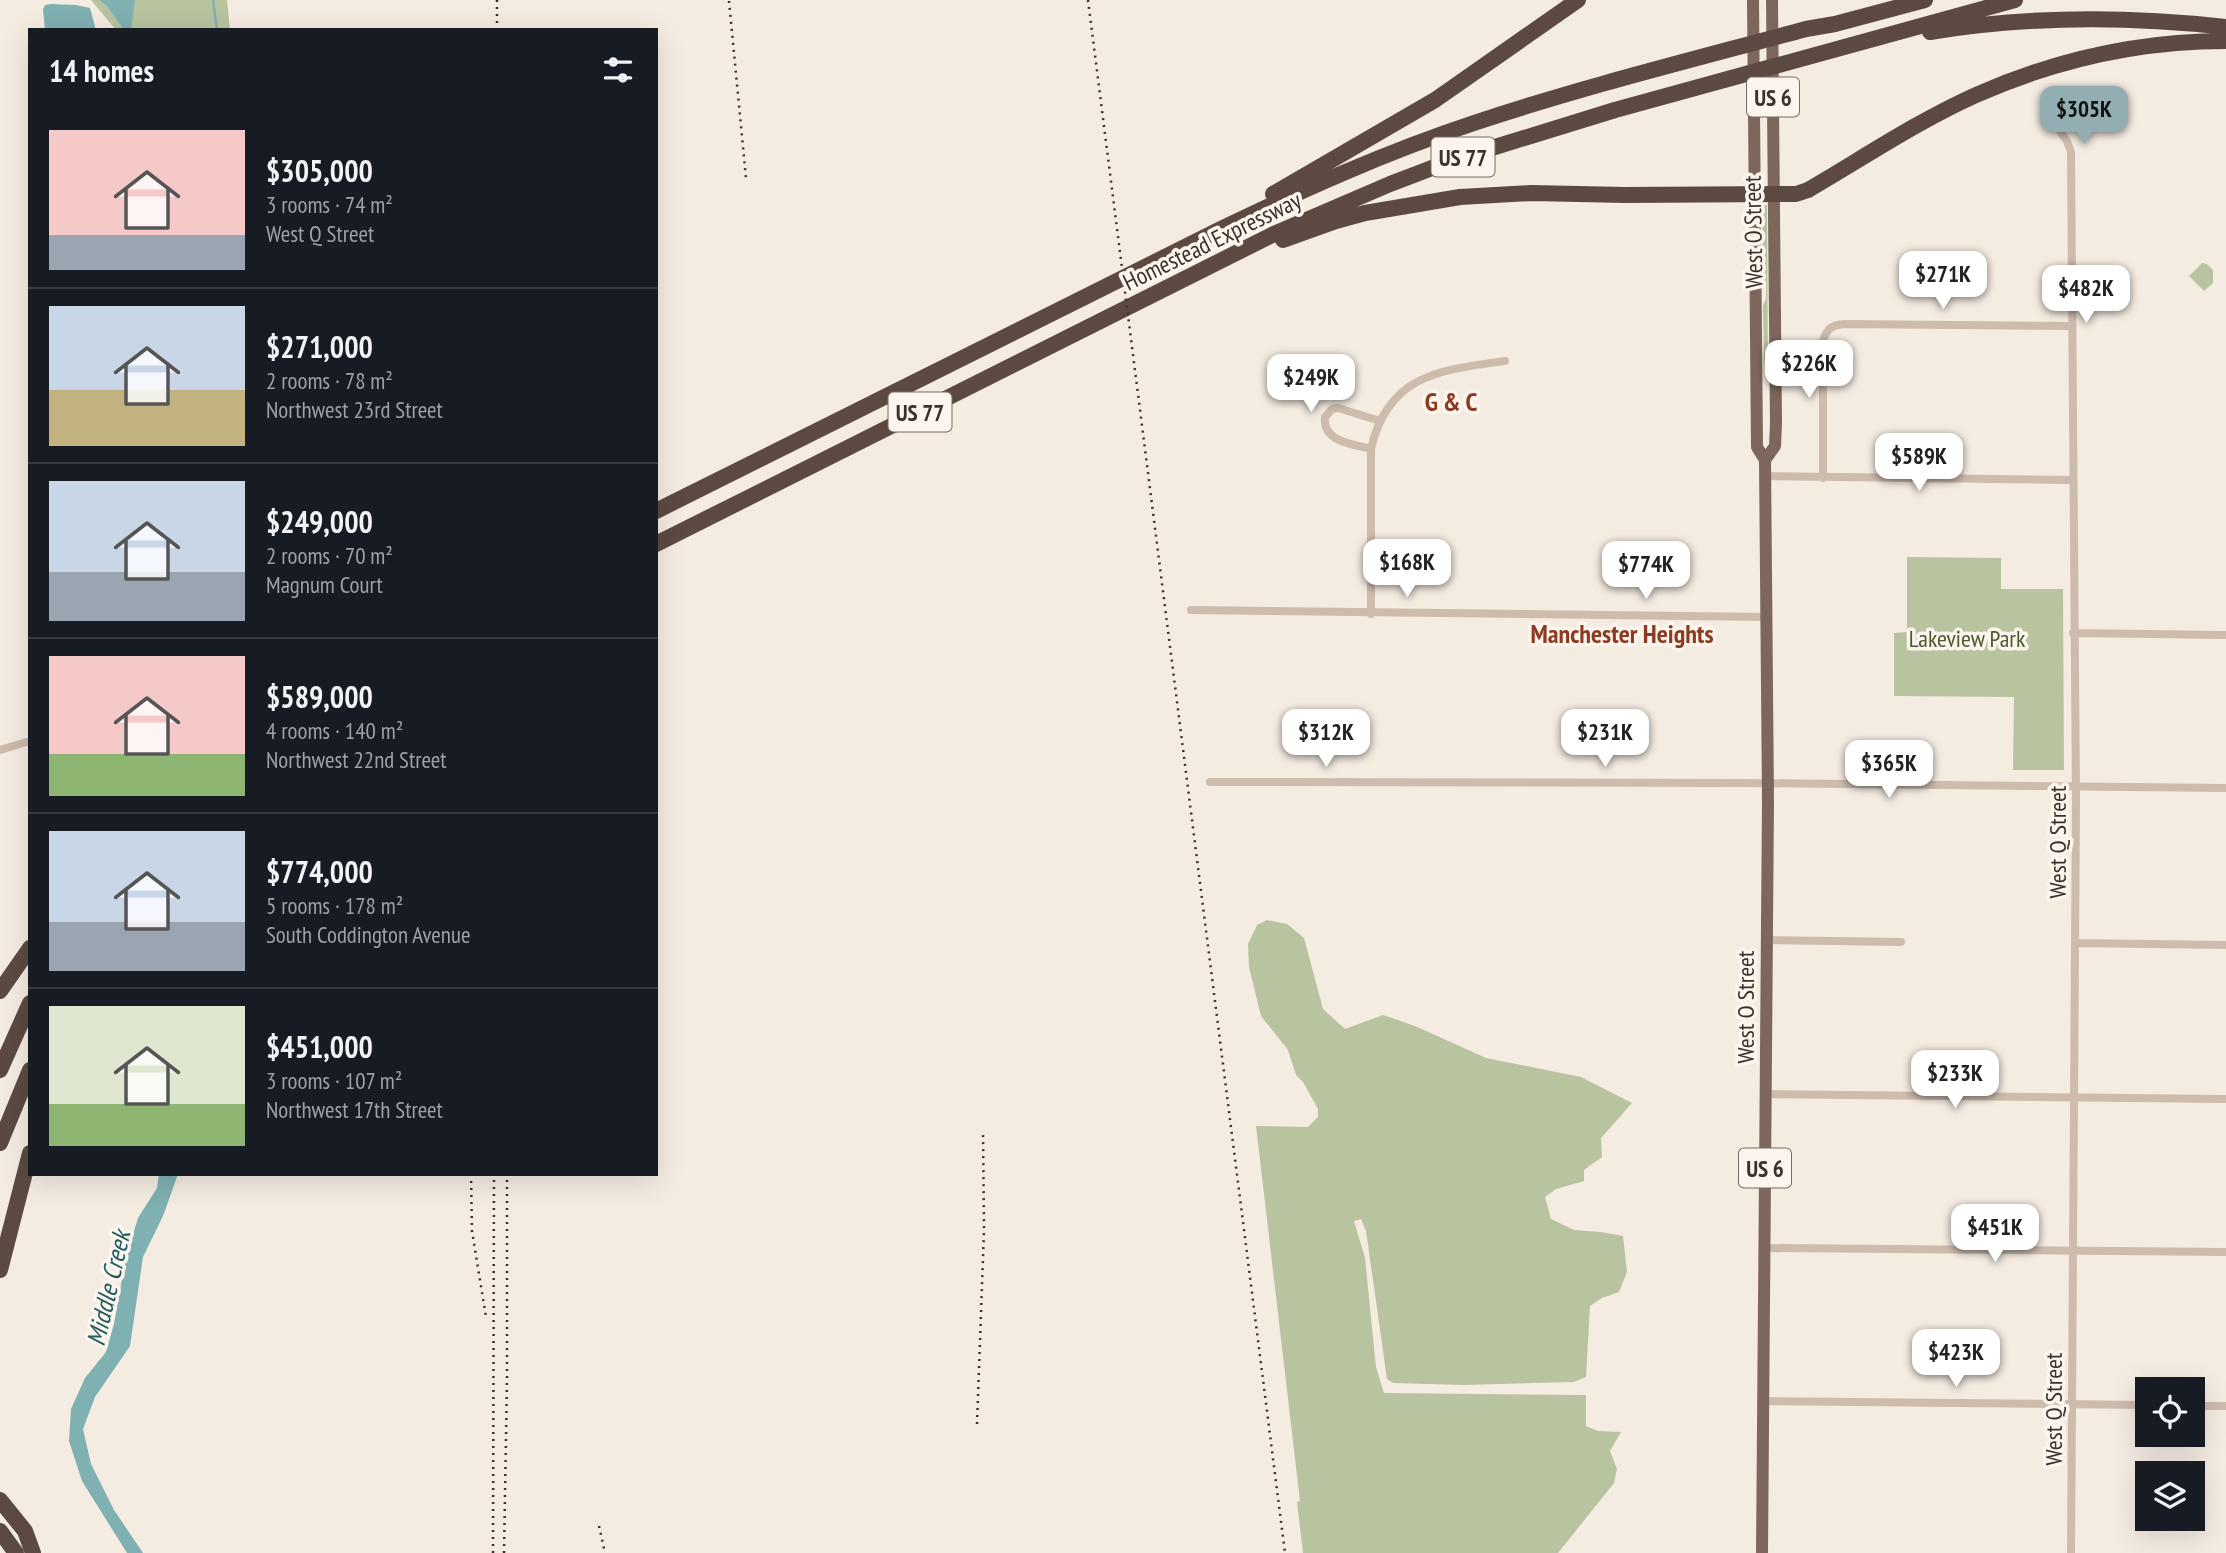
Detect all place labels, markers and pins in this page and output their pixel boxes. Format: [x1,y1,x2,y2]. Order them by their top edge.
pin: $305K [2035,86,2133,146]
pin: $271K [1894,252,1992,311]
pin: $482K [2037,266,2135,325]
pin: $226K [1760,340,1858,400]
pin: $249K [1262,354,1360,414]
pin: $589K [1870,434,1968,493]
pin: $168K [1358,540,1456,599]
pin: $774K [1597,542,1695,601]
pin: $312K [1277,710,1375,769]
pin: $231K [1556,710,1654,769]
pin: $365K [1840,740,1938,800]
pin: $233K [1906,1050,2004,1110]
pin: $451K [1946,1204,2044,1264]
pin: $423K [1907,1330,2005,1389]

